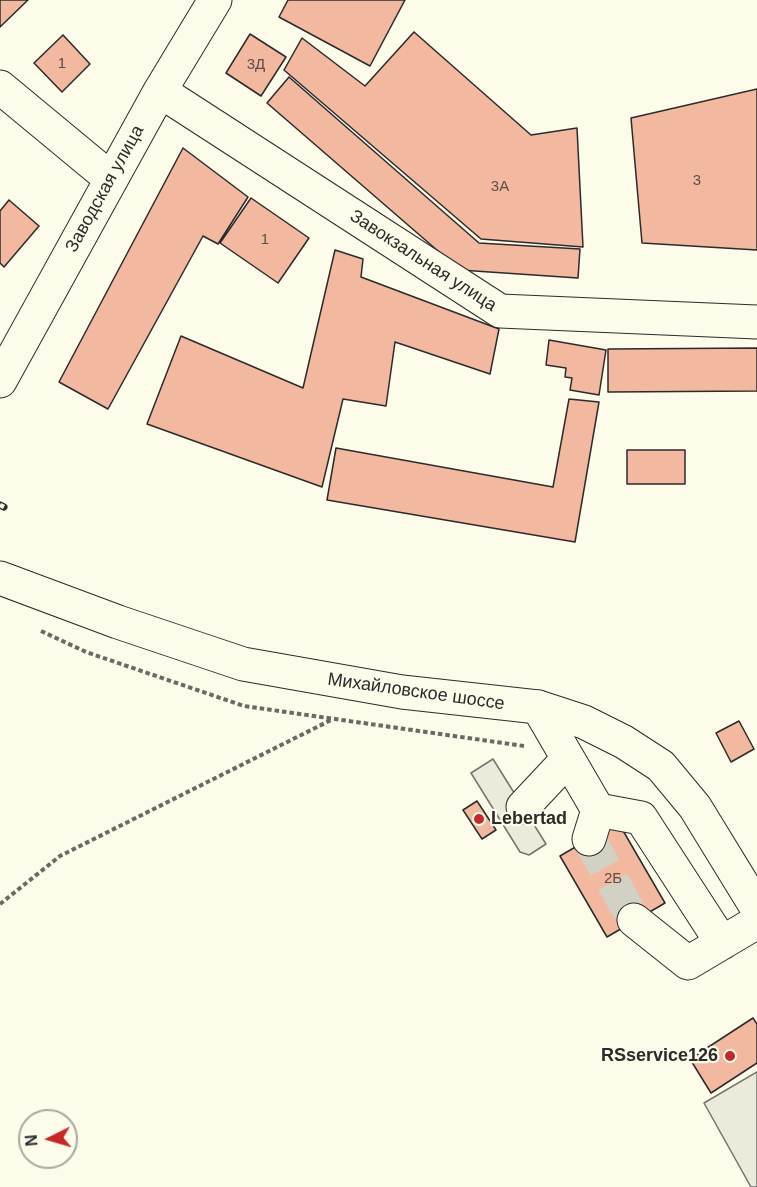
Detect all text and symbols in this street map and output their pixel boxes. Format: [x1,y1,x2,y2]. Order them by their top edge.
house number: 1 [58,55,66,73]
house number: 3Д [247,56,265,74]
street label: Заводская улица [61,122,149,256]
house number: 3 [693,172,701,190]
house number: 3А [491,178,509,196]
street label: Завокзальная улица [346,205,500,317]
house number: 1 [261,231,269,249]
street label: Михайловское шоссе [326,669,506,715]
place label: Lebertad [491,808,567,830]
marker: Lebertad [472,812,486,826]
house number: 2Б [604,870,622,888]
place label: RSservice126 [601,1045,718,1067]
marker: RSservice126 [723,1049,737,1063]
north arrow [18,1109,78,1169]
text: N [23,1134,41,1147]

